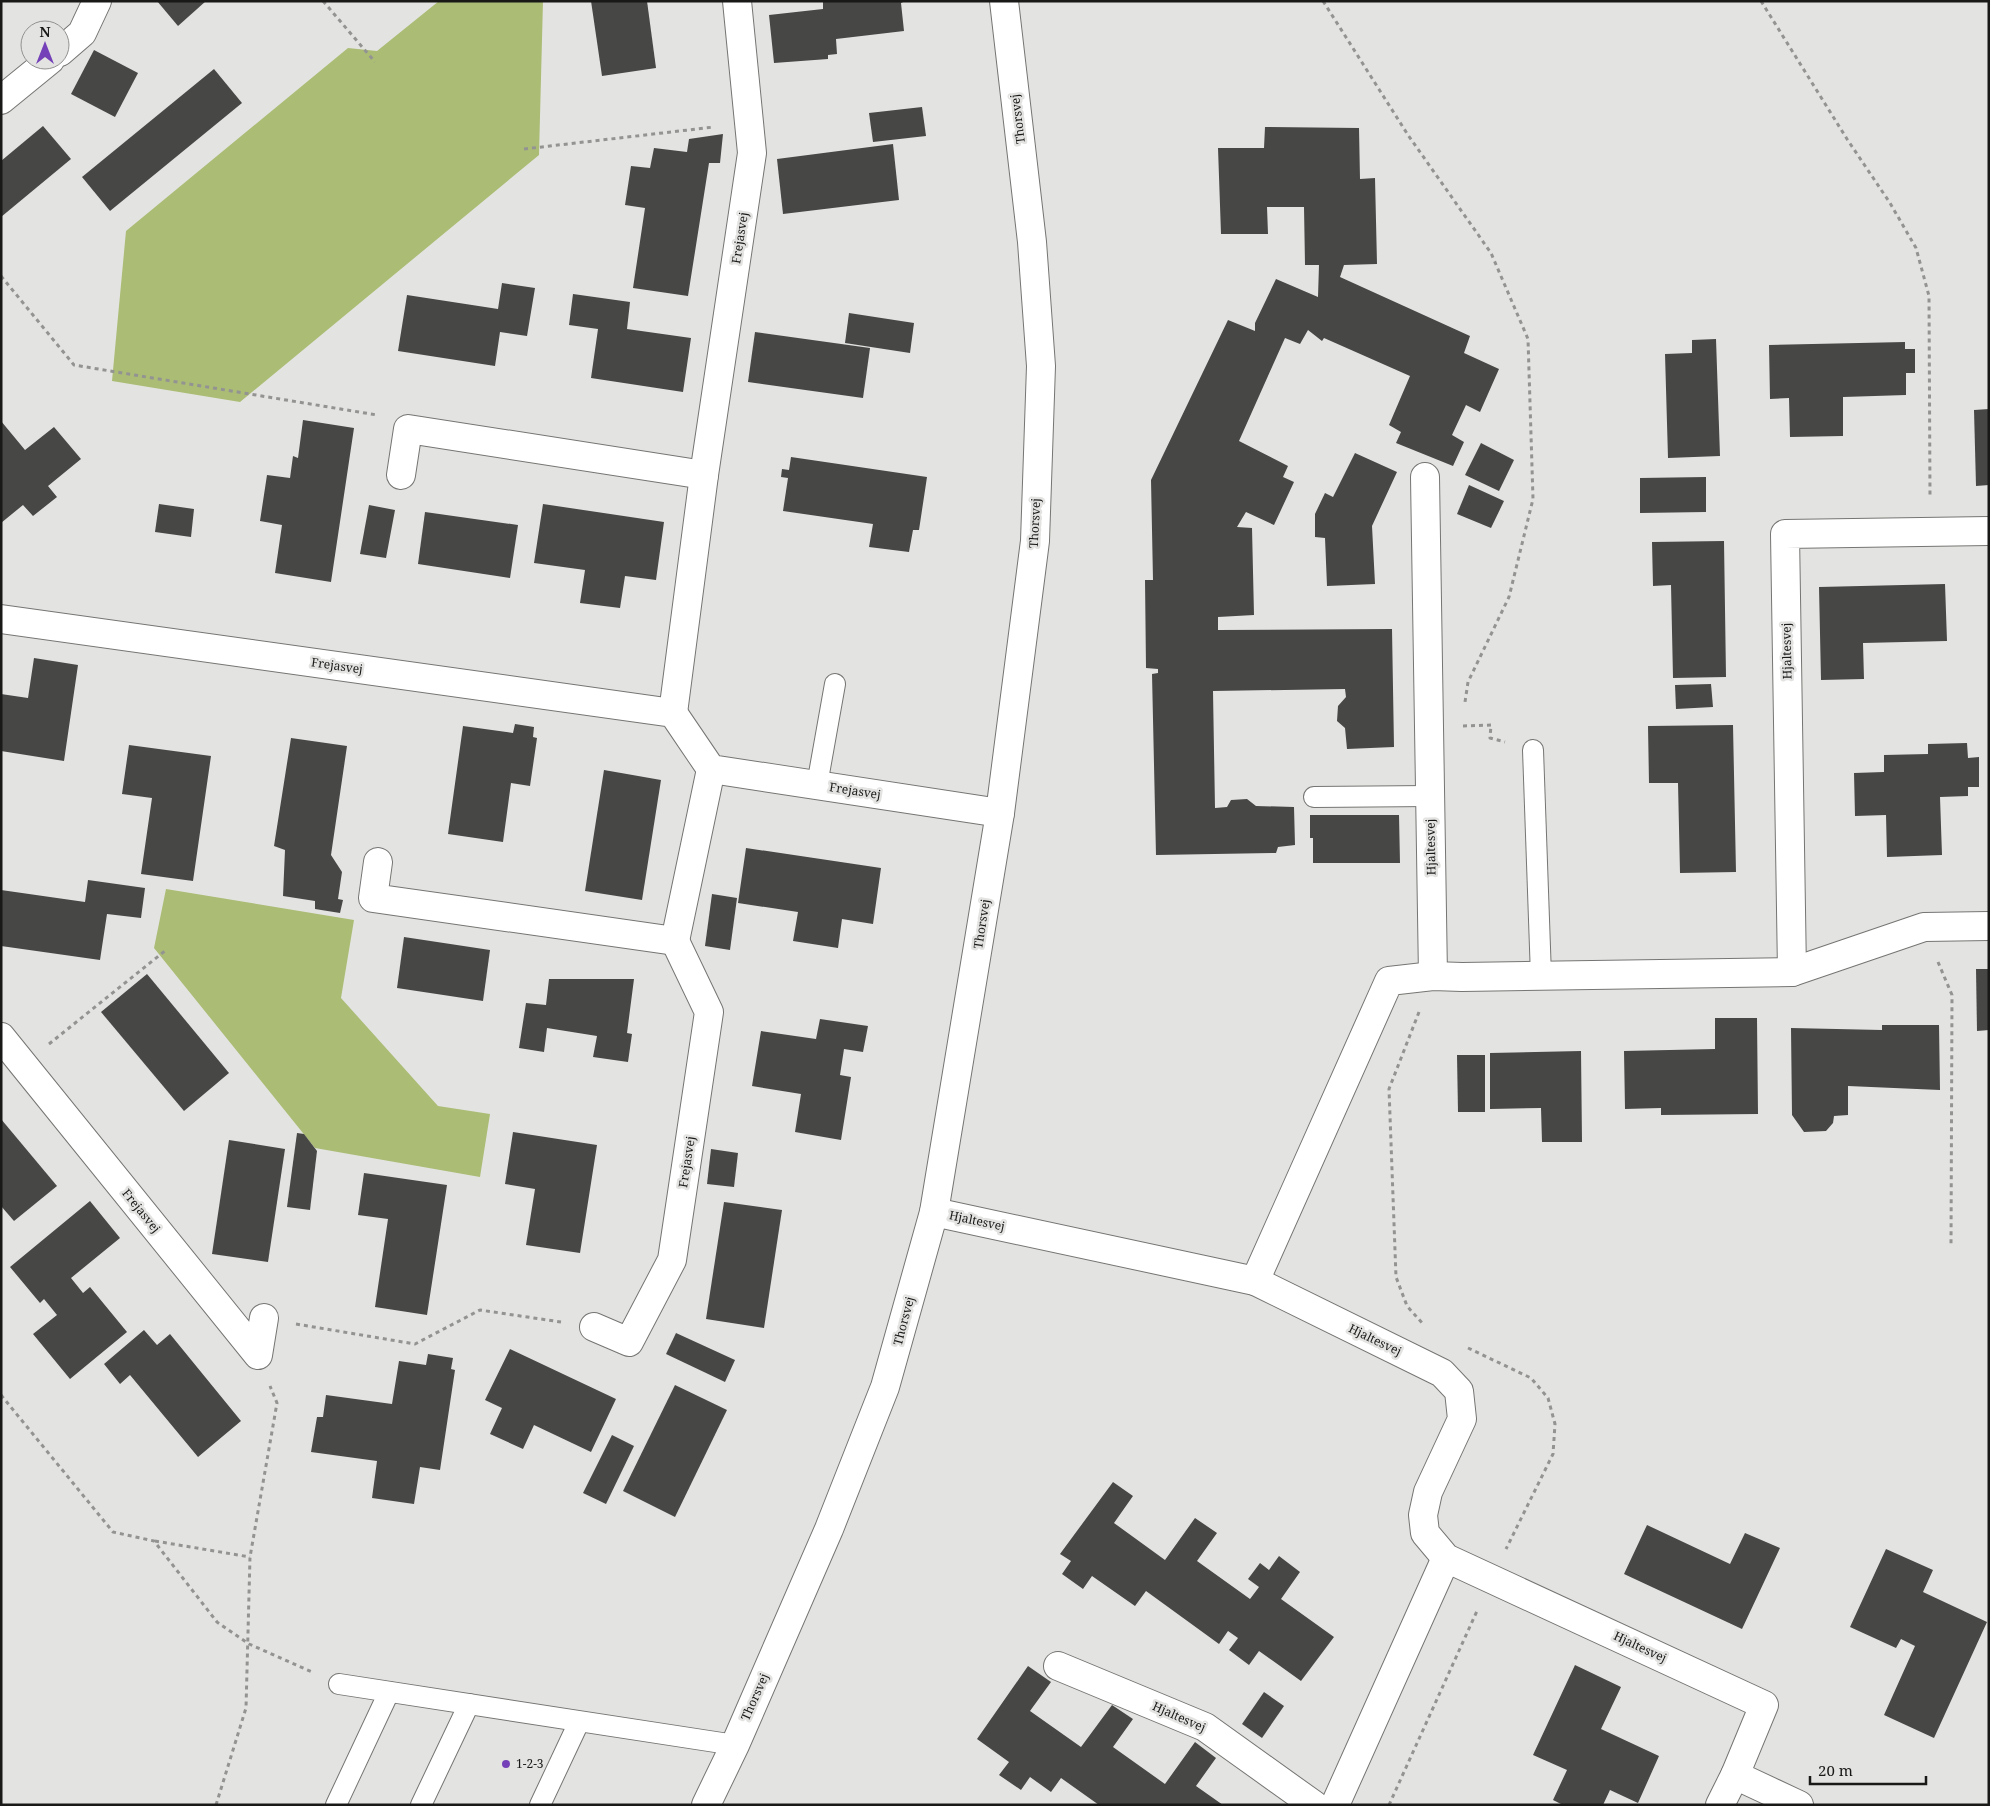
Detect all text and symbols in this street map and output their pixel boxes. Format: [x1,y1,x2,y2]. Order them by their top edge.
north arrow [20,20,70,70]
text: N [39,22,51,41]
street label: Thorsvej [1006,93,1029,145]
street label: Frejasvej [727,211,752,265]
street label: Thorsvej [1025,498,1044,548]
street label: Hjaltesvej [1778,623,1795,679]
street label: Frejasvej [310,653,364,678]
street label: Frejasvej [828,778,882,803]
street label: Hjaltesvej [1422,819,1439,875]
street label: Thorsvej [969,898,994,950]
street label: Frejasvej [674,1135,699,1189]
street label: Frejasvej [118,1185,164,1236]
street label: Hjaltesvej [948,1206,1007,1235]
street label: Thorsvej [889,1295,918,1347]
street label: Hjaltesvej [1346,1319,1404,1360]
street label: Hjaltesvej [1611,1627,1669,1666]
street label: Thorsvej [737,1671,772,1723]
street label: Hjaltesvej [1150,1697,1209,1736]
scale bar [1810,1754,1926,1786]
place label: 1-2-3 [516,1755,544,1772]
marker: 1-2-3 [500,1758,512,1770]
text: 20 m [1818,1760,1853,1780]

